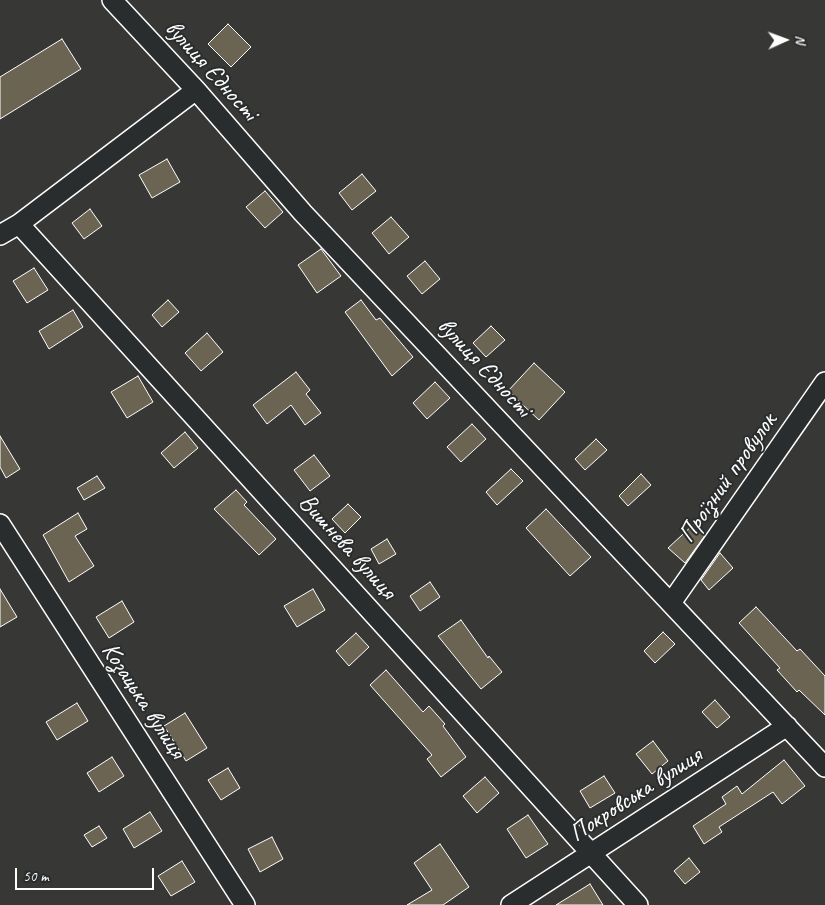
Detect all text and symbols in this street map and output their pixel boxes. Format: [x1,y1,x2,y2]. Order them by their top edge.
street label: вулиця Єдності [158,14,264,128]
north arrow [760,15,810,65]
text: N [792,35,809,44]
street label: вулиця Єдності [430,312,538,424]
street label: Проїзний провулок [672,407,784,549]
street label: Вишнева вулиця [292,488,402,606]
street label: Козацька вулиця [94,637,192,765]
street label: Покровська вулиця [564,741,708,849]
scale bar [18,858,156,890]
text: 50 m [23,867,49,886]

